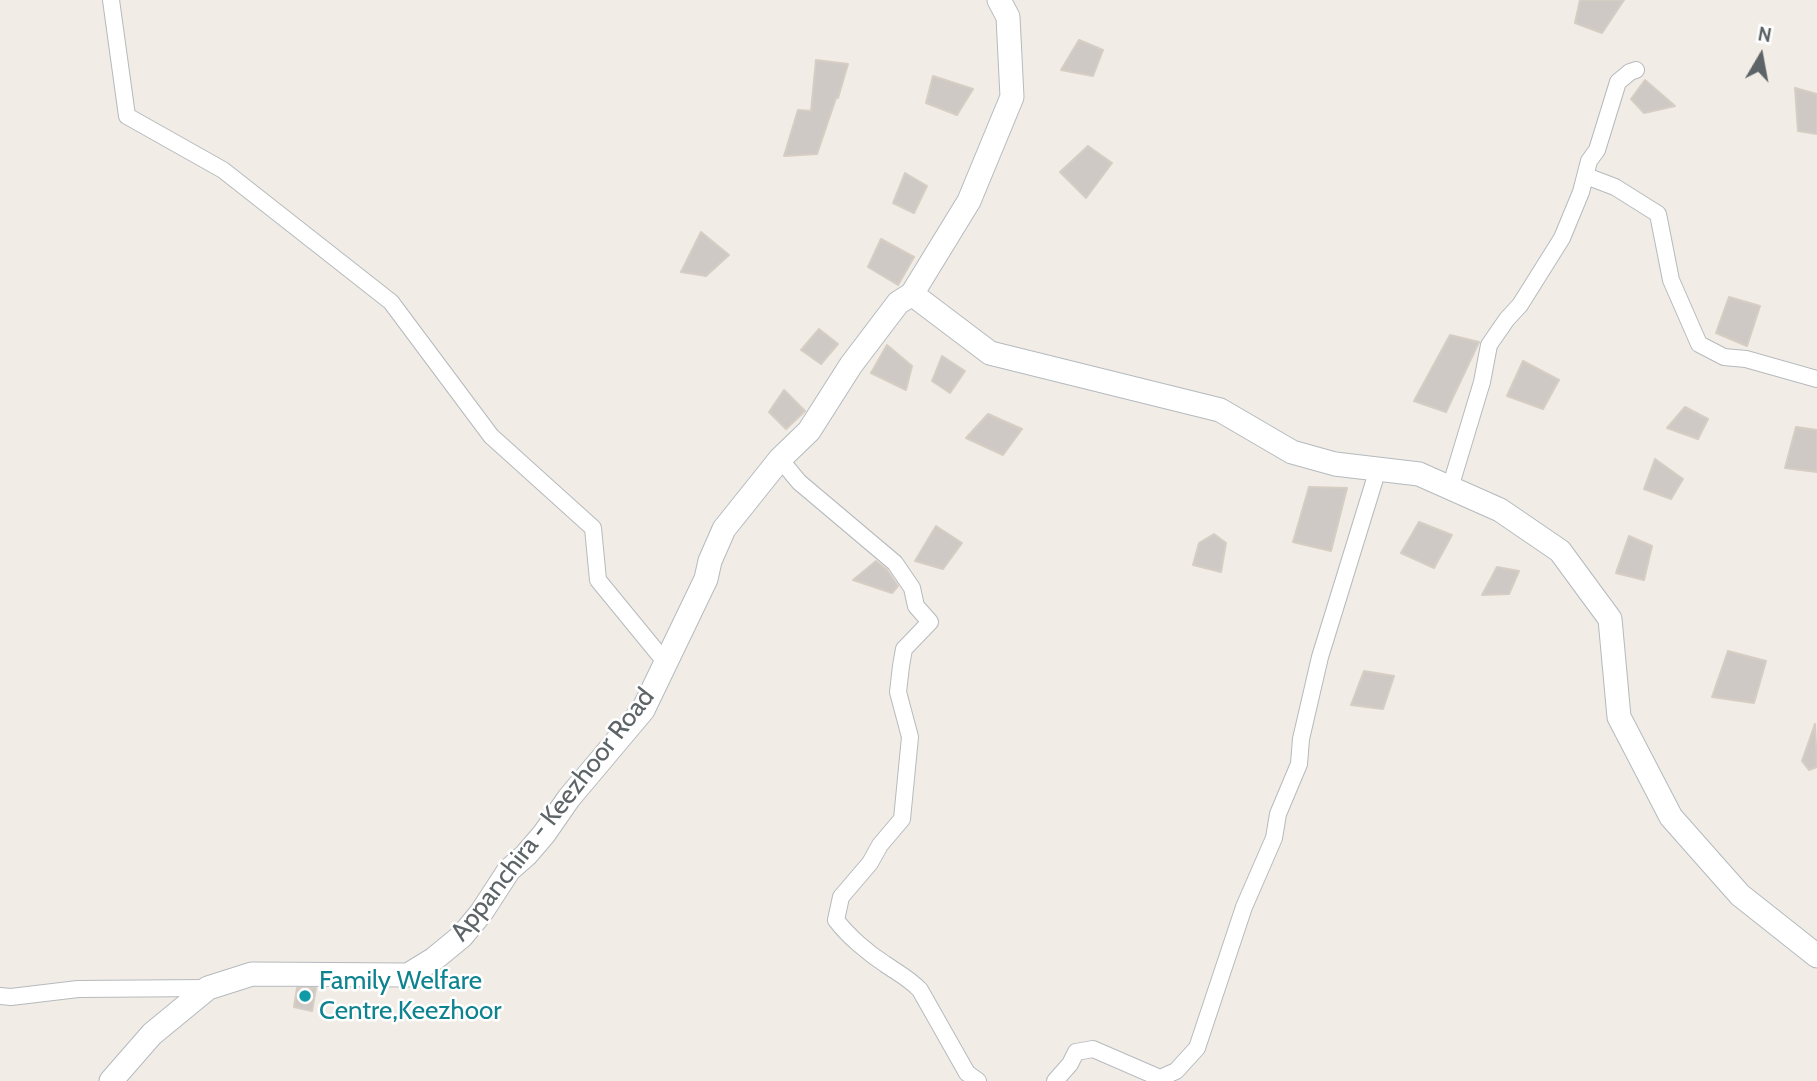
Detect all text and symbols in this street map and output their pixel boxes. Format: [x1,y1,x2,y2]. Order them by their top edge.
north arrow [1726,21,1796,91]
text: N [1756,22,1773,47]
street label: Appanchira - Keezhoor Road [445,682,661,948]
place label: Family Welfare Centre,Keezhoor [319,965,501,1026]
marker: Family Welfare Centre,Keezhoor [297,988,313,1004]

